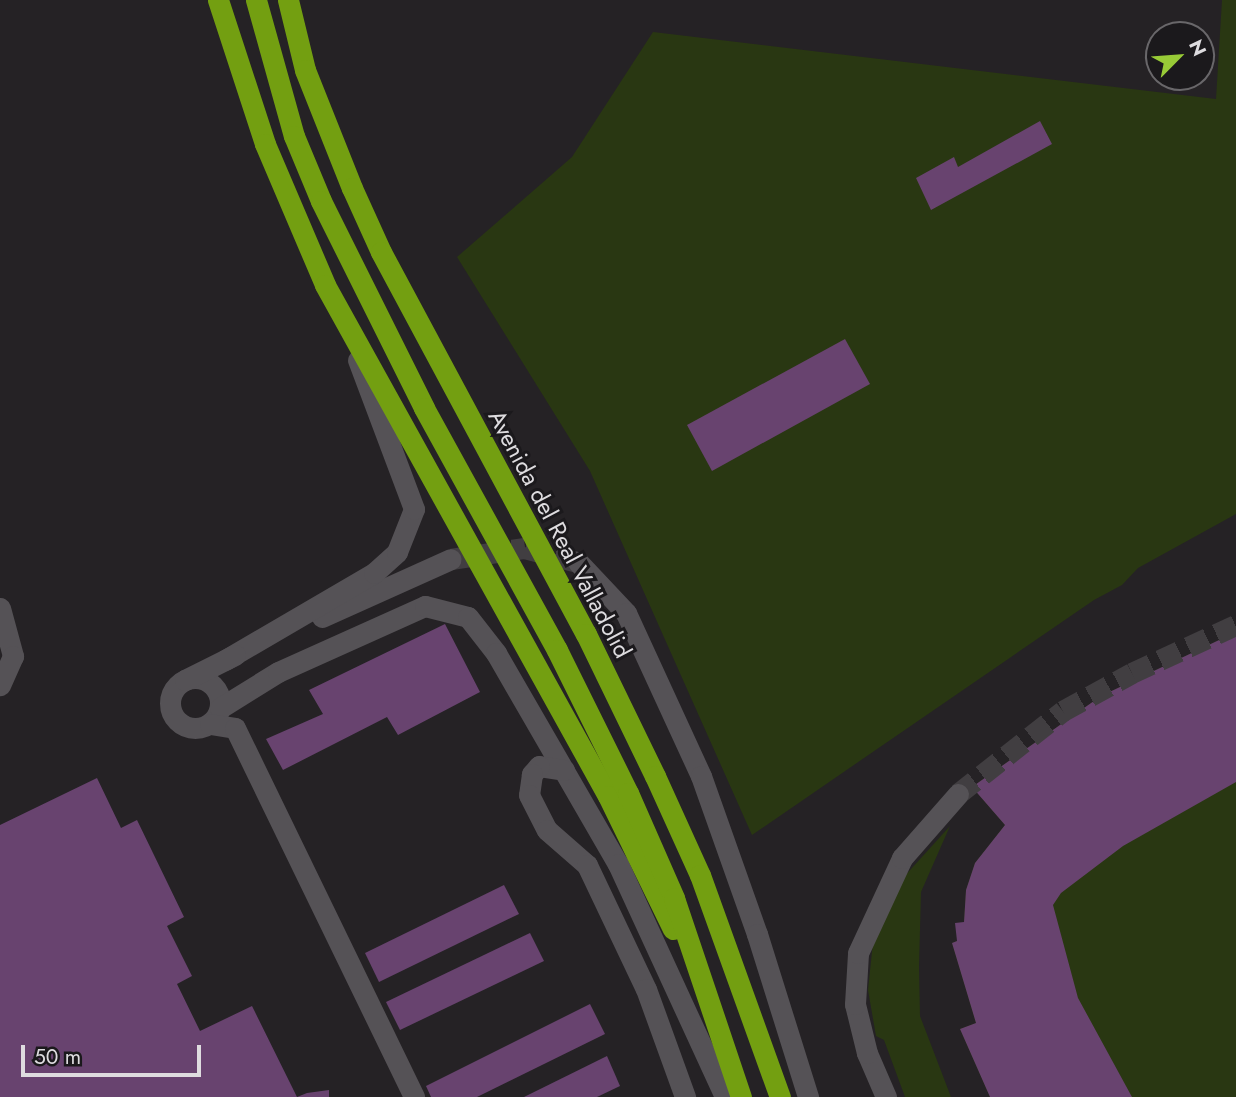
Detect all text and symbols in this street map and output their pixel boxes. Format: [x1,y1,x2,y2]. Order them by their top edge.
north arrow [1145,21,1215,91]
text: N [1182,35,1213,60]
street label: Avenida del Real Valladolid [482,405,638,663]
scale bar [24,1030,205,1074]
text: 50 m [34,1042,81,1072]

